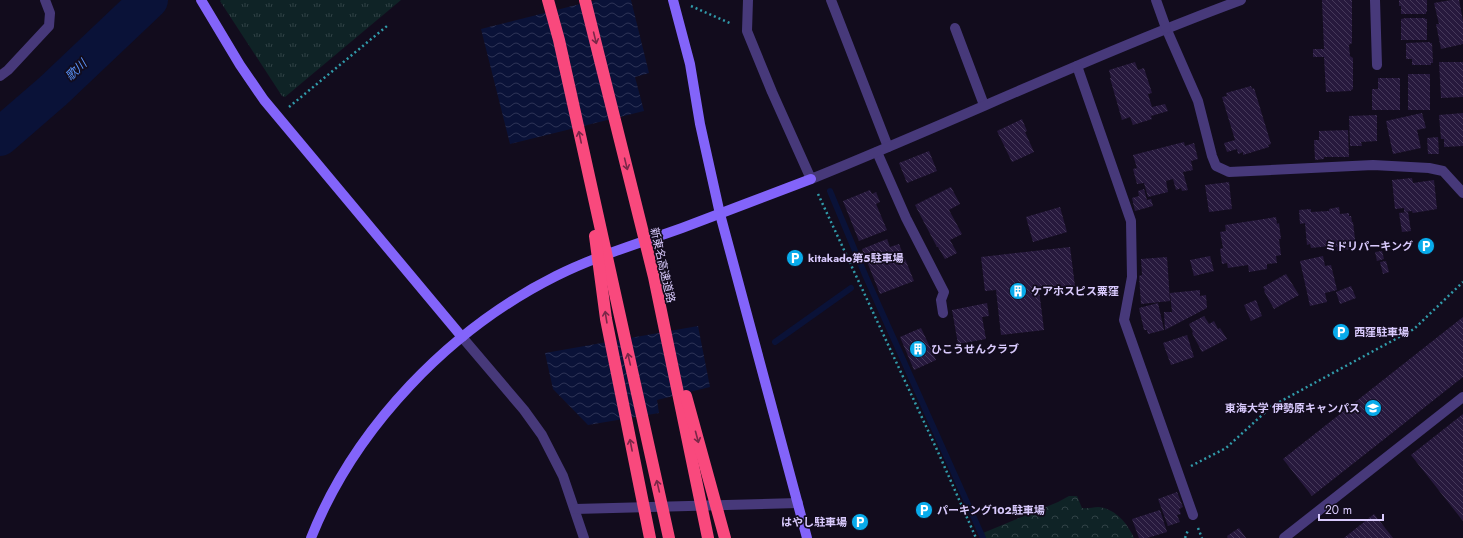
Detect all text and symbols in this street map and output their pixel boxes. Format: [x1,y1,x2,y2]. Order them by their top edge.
one-way arrow [591,31,599,44]
water label: 歌川 [61,54,92,85]
one-way arrow [575,131,583,144]
one-way arrow [622,157,630,170]
street label: 新東名高速道路 [647,226,679,304]
parking icon: ミドリパーキング [1416,236,1436,256]
place label: ミドリパーキング [1325,238,1413,254]
parking icon: kitakado第5駐車場 [785,248,805,268]
place label: kitakado第5駐車場 [808,250,903,266]
building icon: ケアホスピス粟窪 [1008,281,1028,301]
place label: ケアホスピス粟窪 [1031,283,1119,299]
one-way arrow [602,311,610,324]
parking icon: 西窪駐車場 [1331,322,1351,342]
place label: 西窪駐車場 [1354,324,1409,340]
building icon: ひこうせんクラブ [908,339,928,359]
place label: ひこうせんクラブ [931,341,1019,357]
one-way arrow [625,353,633,366]
school or university icon: 東海大学 伊勢原キャンパス [1363,398,1383,418]
place label: 東海大学 伊勢原キャンパス [1225,400,1360,416]
one-way arrow [694,430,701,443]
one-way arrow [627,439,635,452]
one-way arrow [653,480,661,493]
scale bar [1319,496,1383,522]
parking icon: パーキング102駐車場 [914,500,934,520]
text: 20 m [1325,501,1352,519]
place label: パーキング102駐車場 [937,502,1045,518]
parking icon: はやし駐車場 [850,512,870,532]
place label: はやし駐車場 [781,514,847,530]

